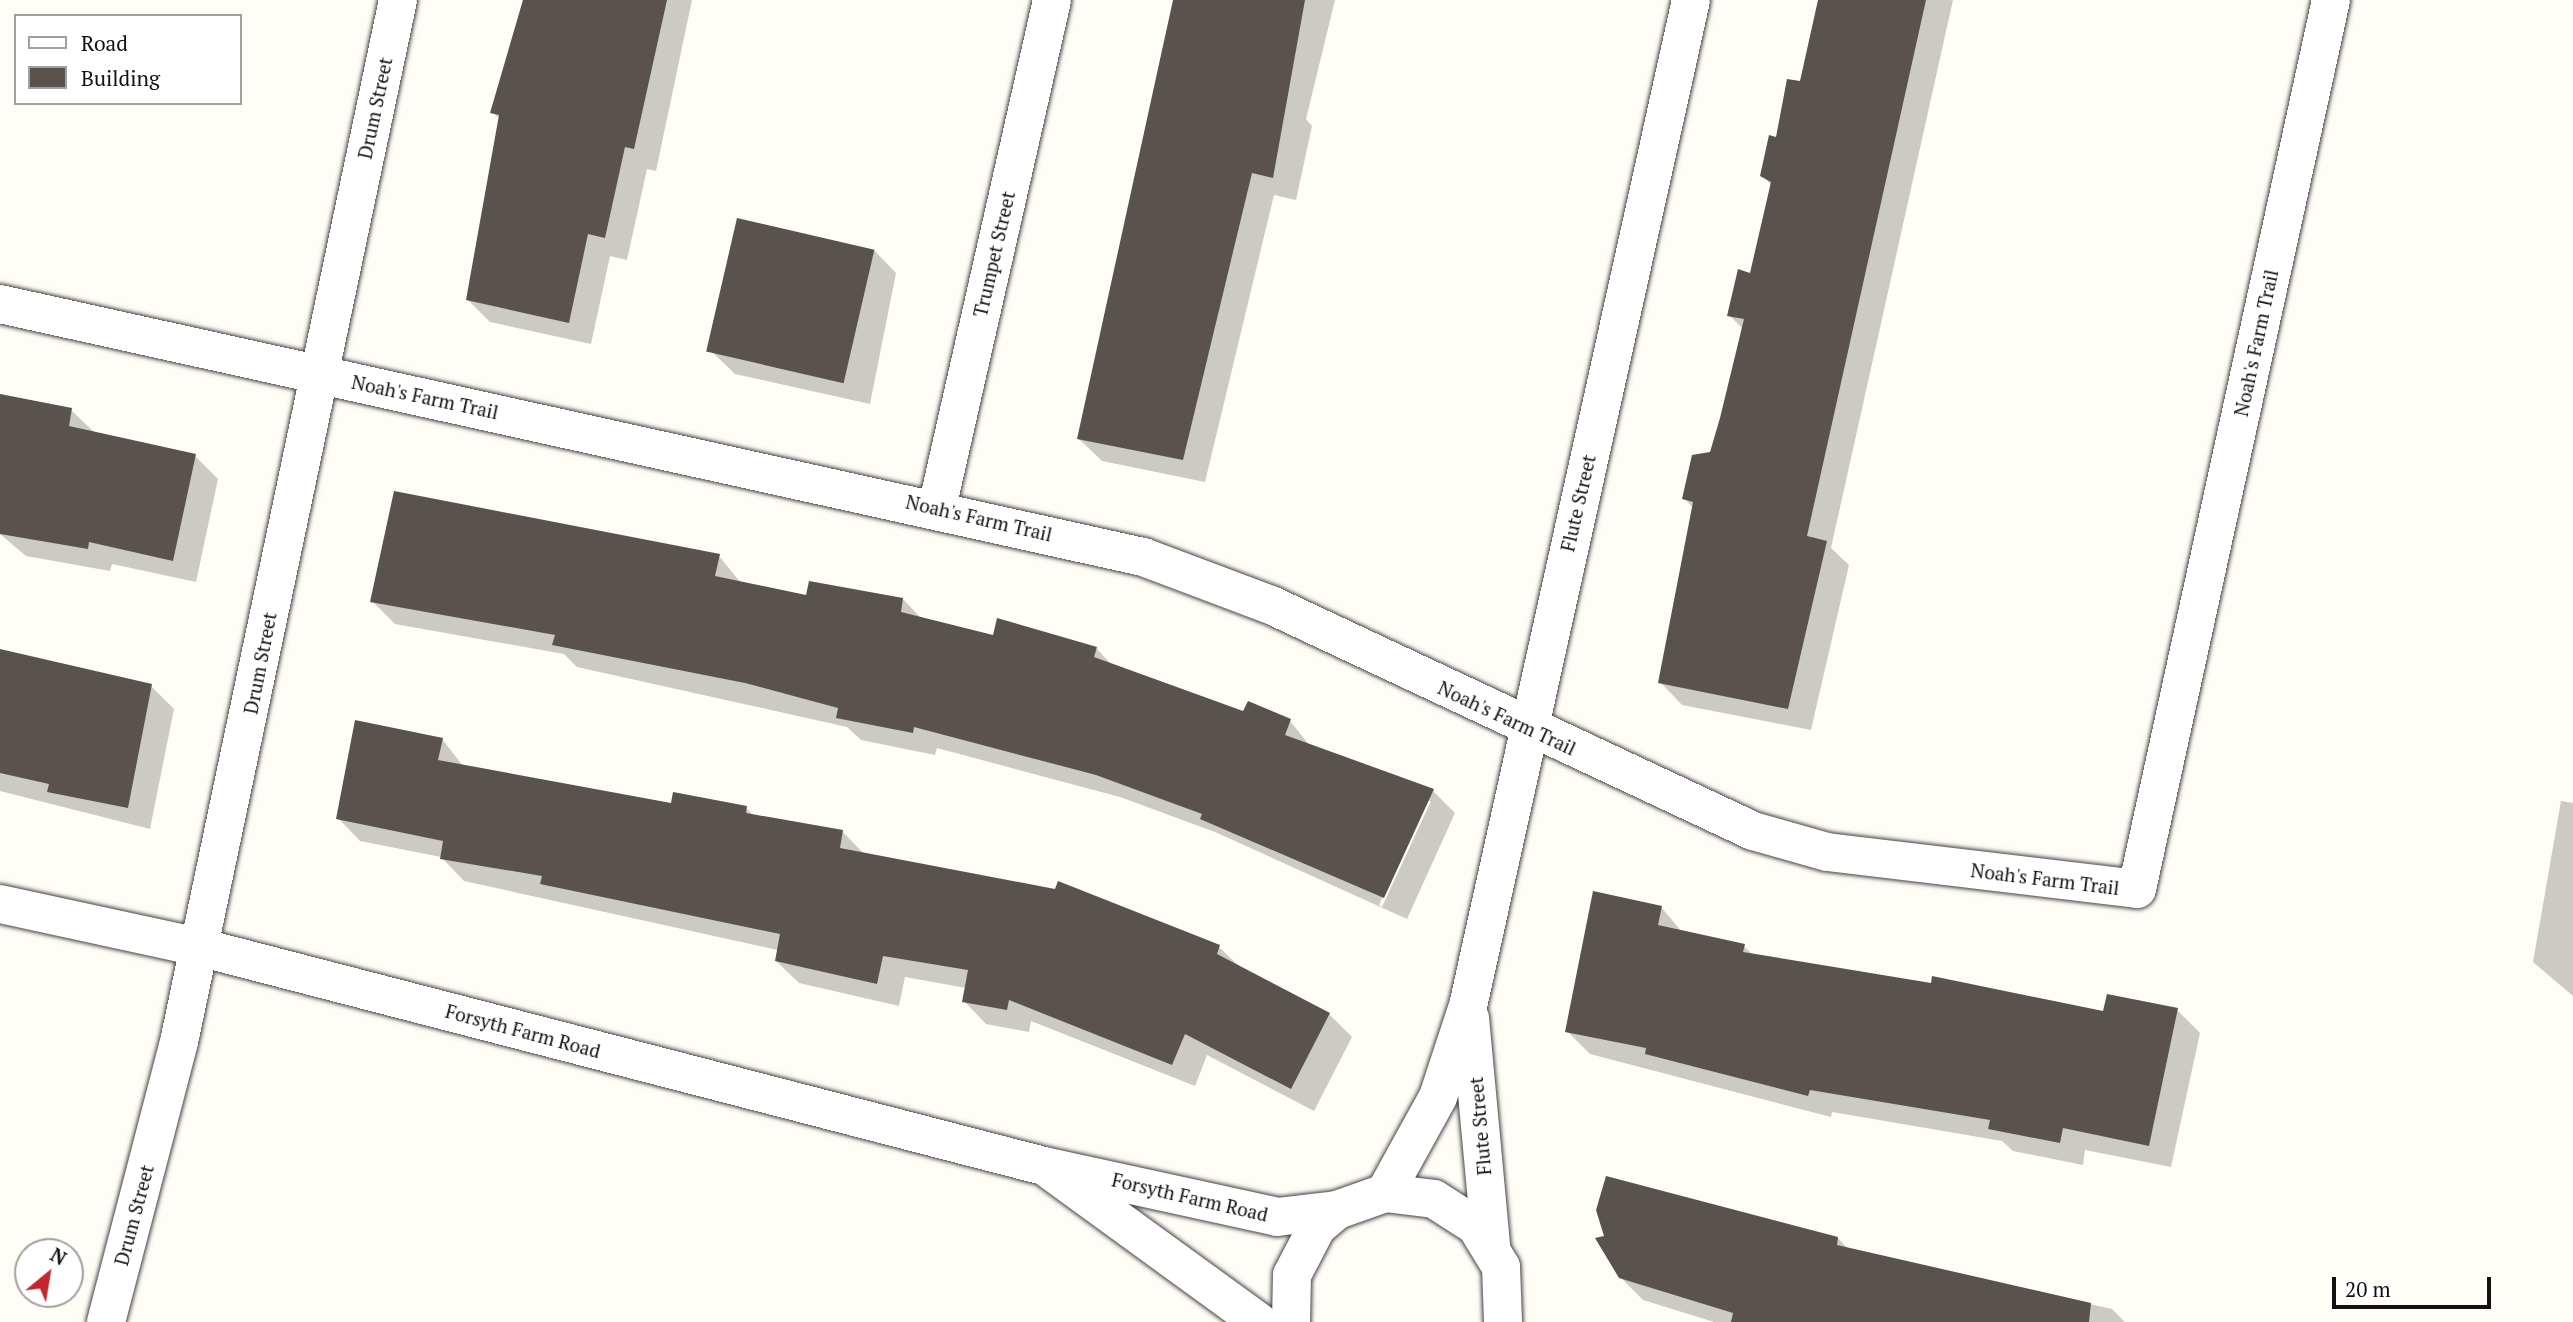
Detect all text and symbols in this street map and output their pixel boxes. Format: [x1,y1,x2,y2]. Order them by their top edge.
legend [14,14,242,105]
text: Road [81,29,128,57]
street label: Drum Street [353,55,397,161]
text: Building [81,64,160,92]
street label: Trumpet Street [968,189,1020,319]
street label: Noah's Farm Trail [2229,268,2283,418]
street label: Noah's Farm Trail [350,370,500,424]
street label: Flute Street [1556,452,1600,554]
street label: Noah's Farm Trail [904,490,1054,546]
street label: Drum Street [239,610,281,716]
street label: Noah's Farm Trail [1434,676,1580,760]
street label: Noah's Farm Trail [1969,859,2121,899]
street label: Forsyth Farm Road [443,999,603,1063]
street label: Flute Street [1464,1076,1496,1176]
street label: Drum Street [110,1162,158,1268]
street label: Forsyth Farm Road [1110,1168,1270,1226]
north arrow [14,1238,84,1308]
text: N [46,1242,71,1271]
scale bar [2335,1262,2494,1306]
text: 20 m [2345,1275,2391,1303]

